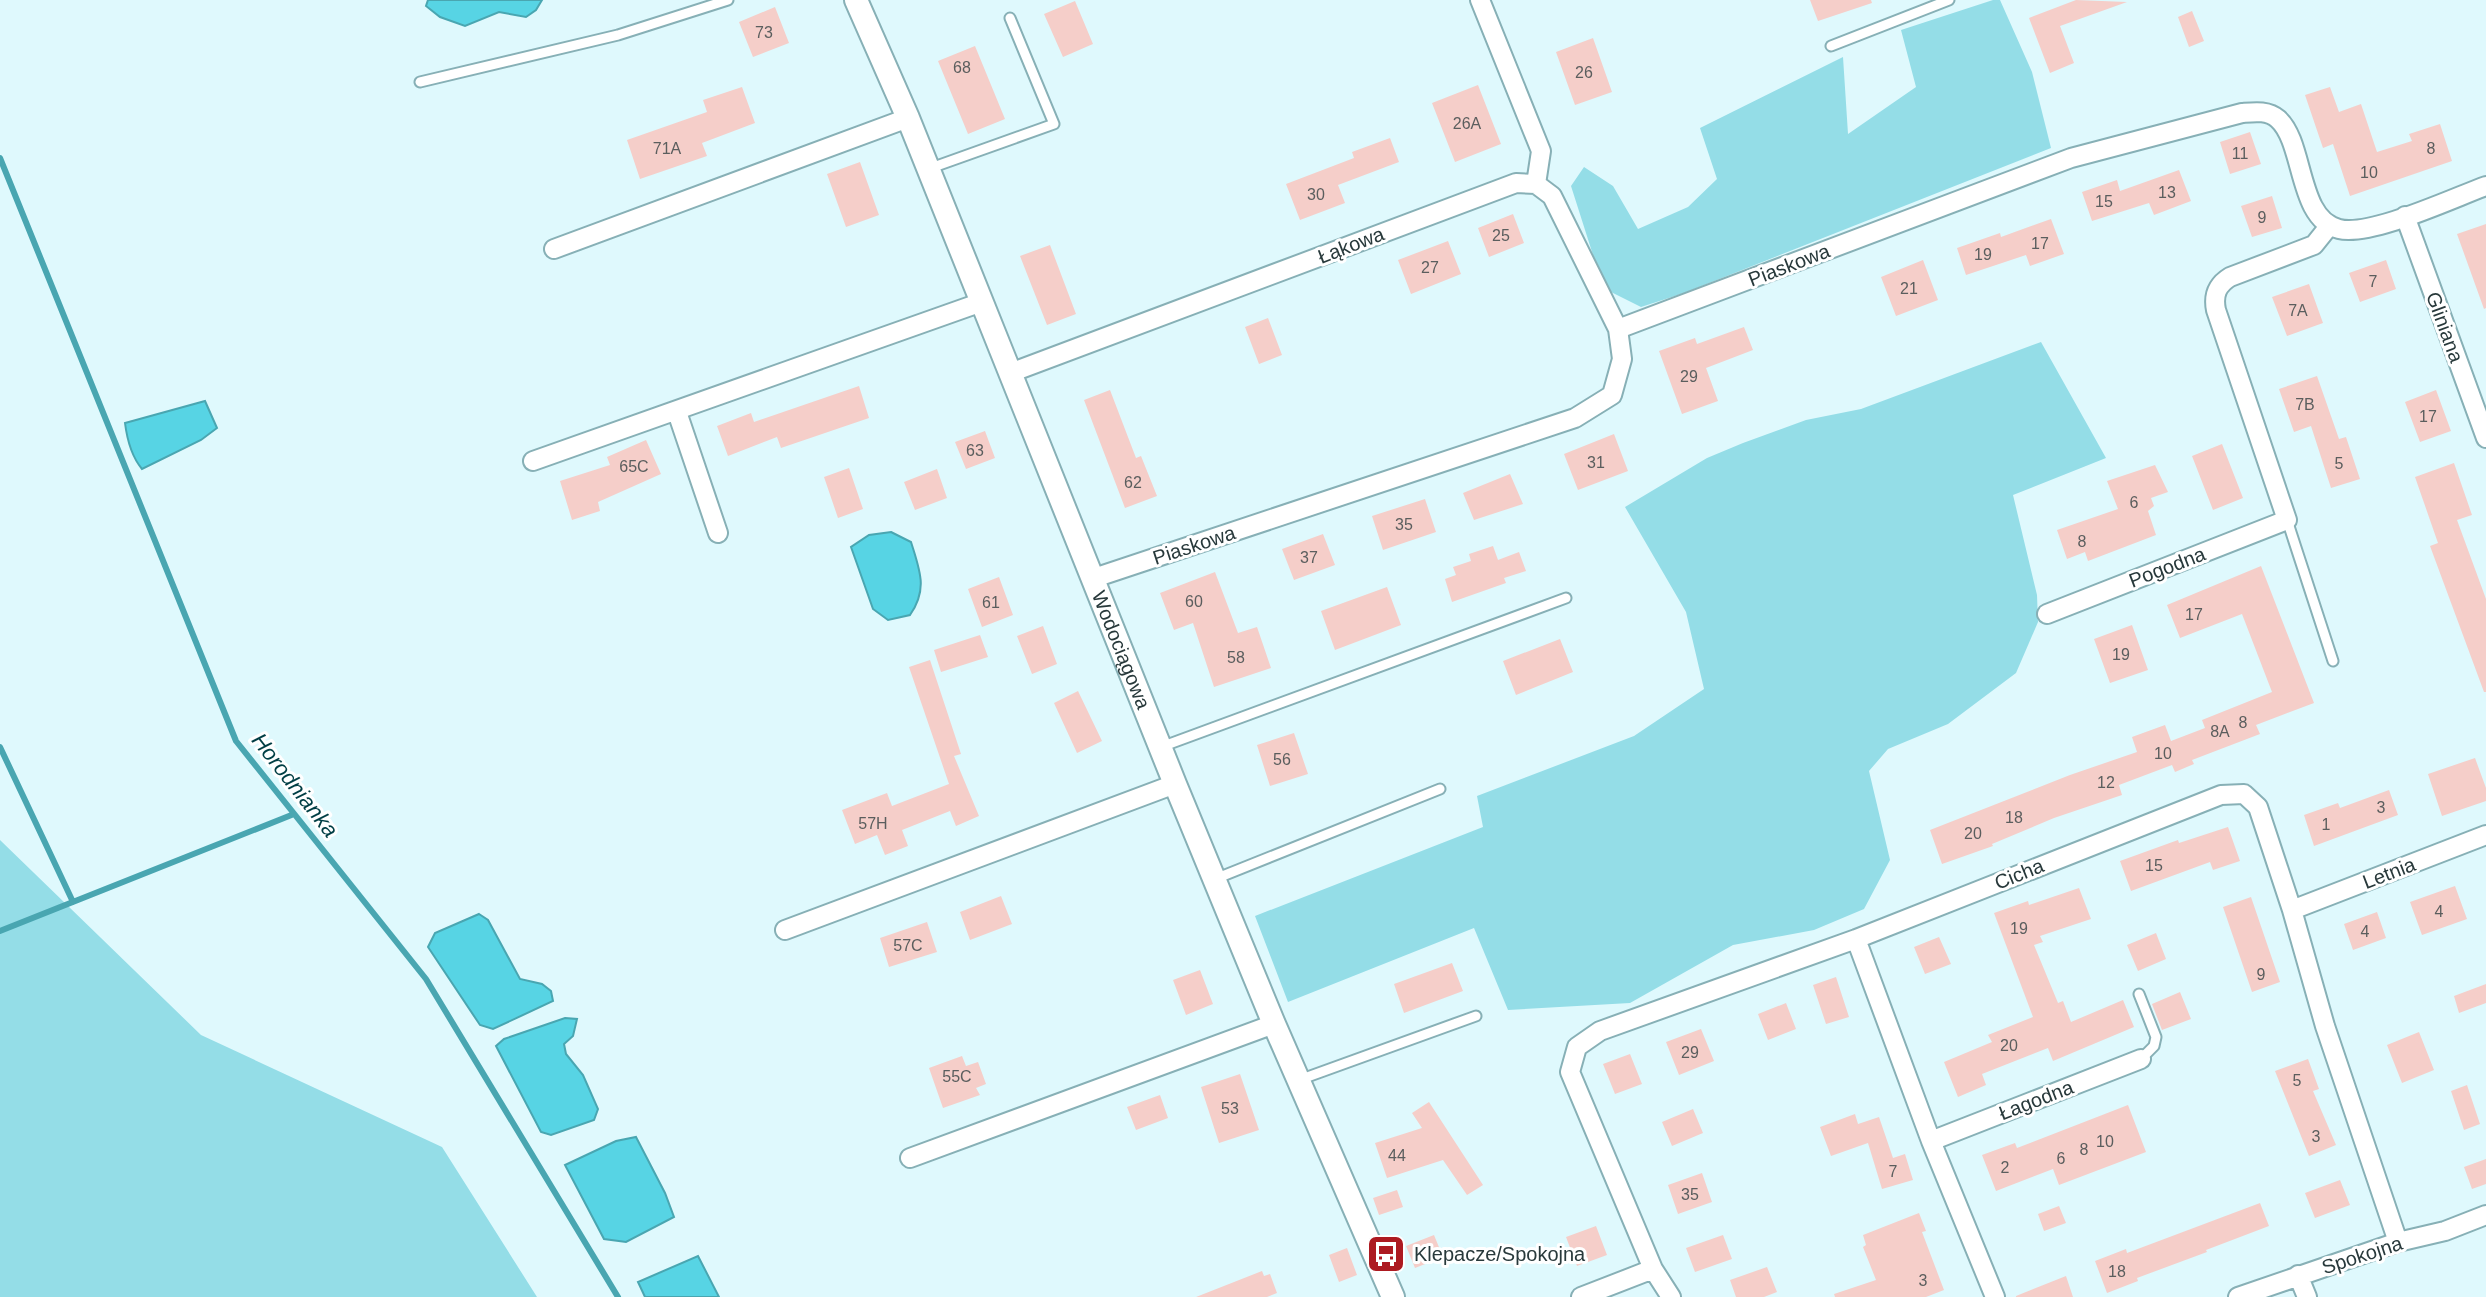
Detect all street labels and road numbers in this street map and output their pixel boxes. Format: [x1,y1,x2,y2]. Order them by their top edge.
street label: Łąkowa [1315,222,1388,268]
street label: Piaskowa [1745,239,1834,291]
street label: Gliniana [2422,289,2468,366]
street label: Piaskowa [1150,521,1239,569]
street label: Pogodna [2126,542,2209,592]
street label: Wodociągowa [1088,588,1155,713]
street label: Letnia [2360,853,2419,893]
street label: Cicha [1991,854,2048,894]
street label: Łagodna [1996,1075,2077,1124]
street label: Spokojna [2319,1231,2406,1278]

